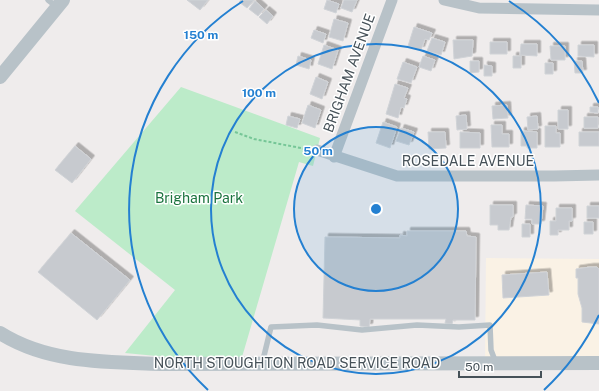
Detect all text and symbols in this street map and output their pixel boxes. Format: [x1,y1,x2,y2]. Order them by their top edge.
street label: BRIGHAM AVENUE [320,11,378,135]
text: 150 m [184,28,218,42]
text: 100 m [242,86,276,100]
text: 50 m [303,144,333,158]
street label: ROSEDALE AVENUE [402,153,534,169]
park label: Brigham Park [155,190,243,206]
centre of rings [369,202,383,216]
scale bar [459,353,541,379]
street label: NORTH STOUGHTON ROAD SERVICE ROAD [154,355,440,371]
text: 50 m [465,360,493,374]

